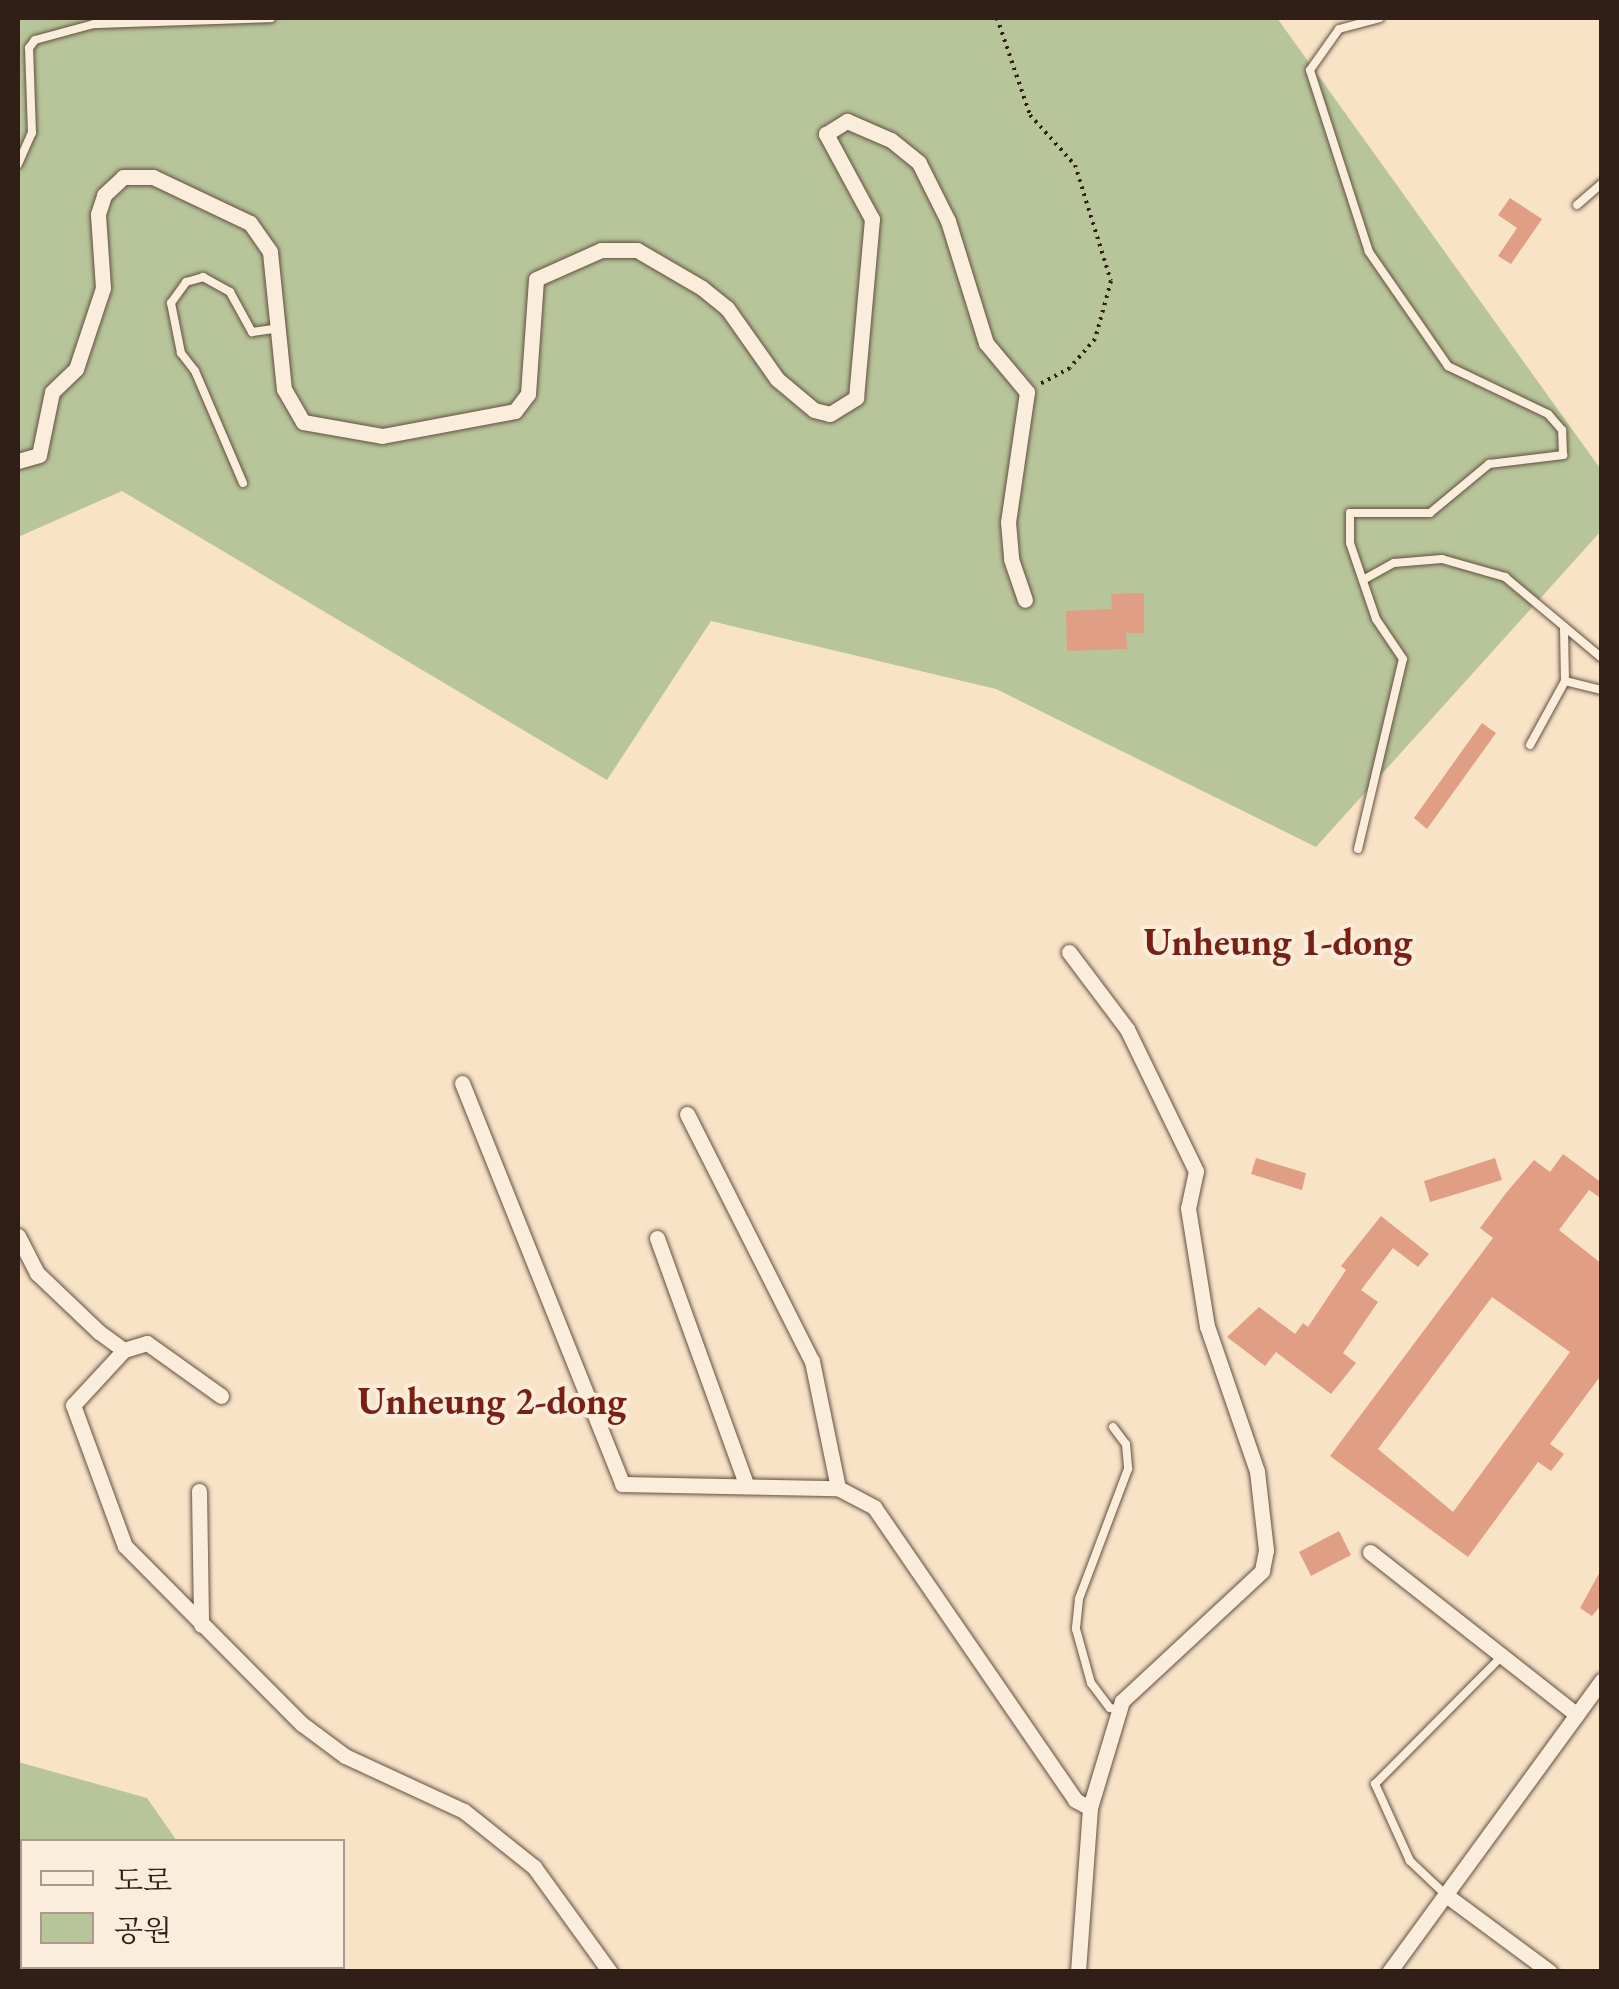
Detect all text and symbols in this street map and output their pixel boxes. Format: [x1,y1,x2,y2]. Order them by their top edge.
district label: Unheung 1-dong [1143,919,1413,965]
district label: Unheung 2-dong [357,1378,627,1424]
legend [20,1839,345,1969]
text: 도로 [114,1861,172,1900]
text: 공원 [114,1911,172,1950]

